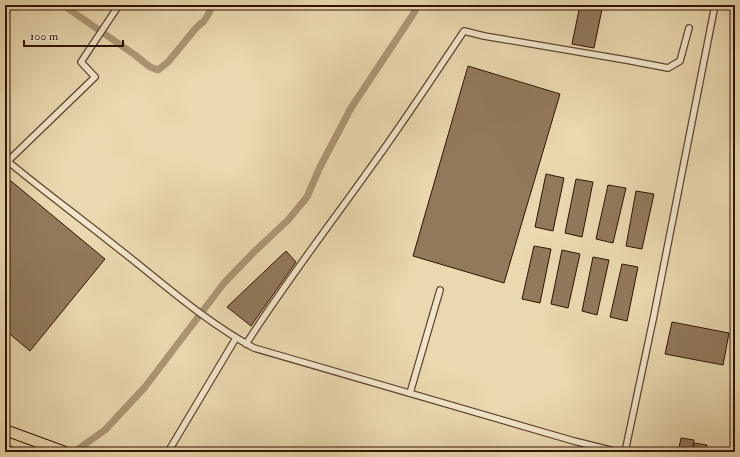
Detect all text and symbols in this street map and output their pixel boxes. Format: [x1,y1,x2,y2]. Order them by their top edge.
scale bar [24,22,123,48]
text: 100 m [30,29,59,44]

